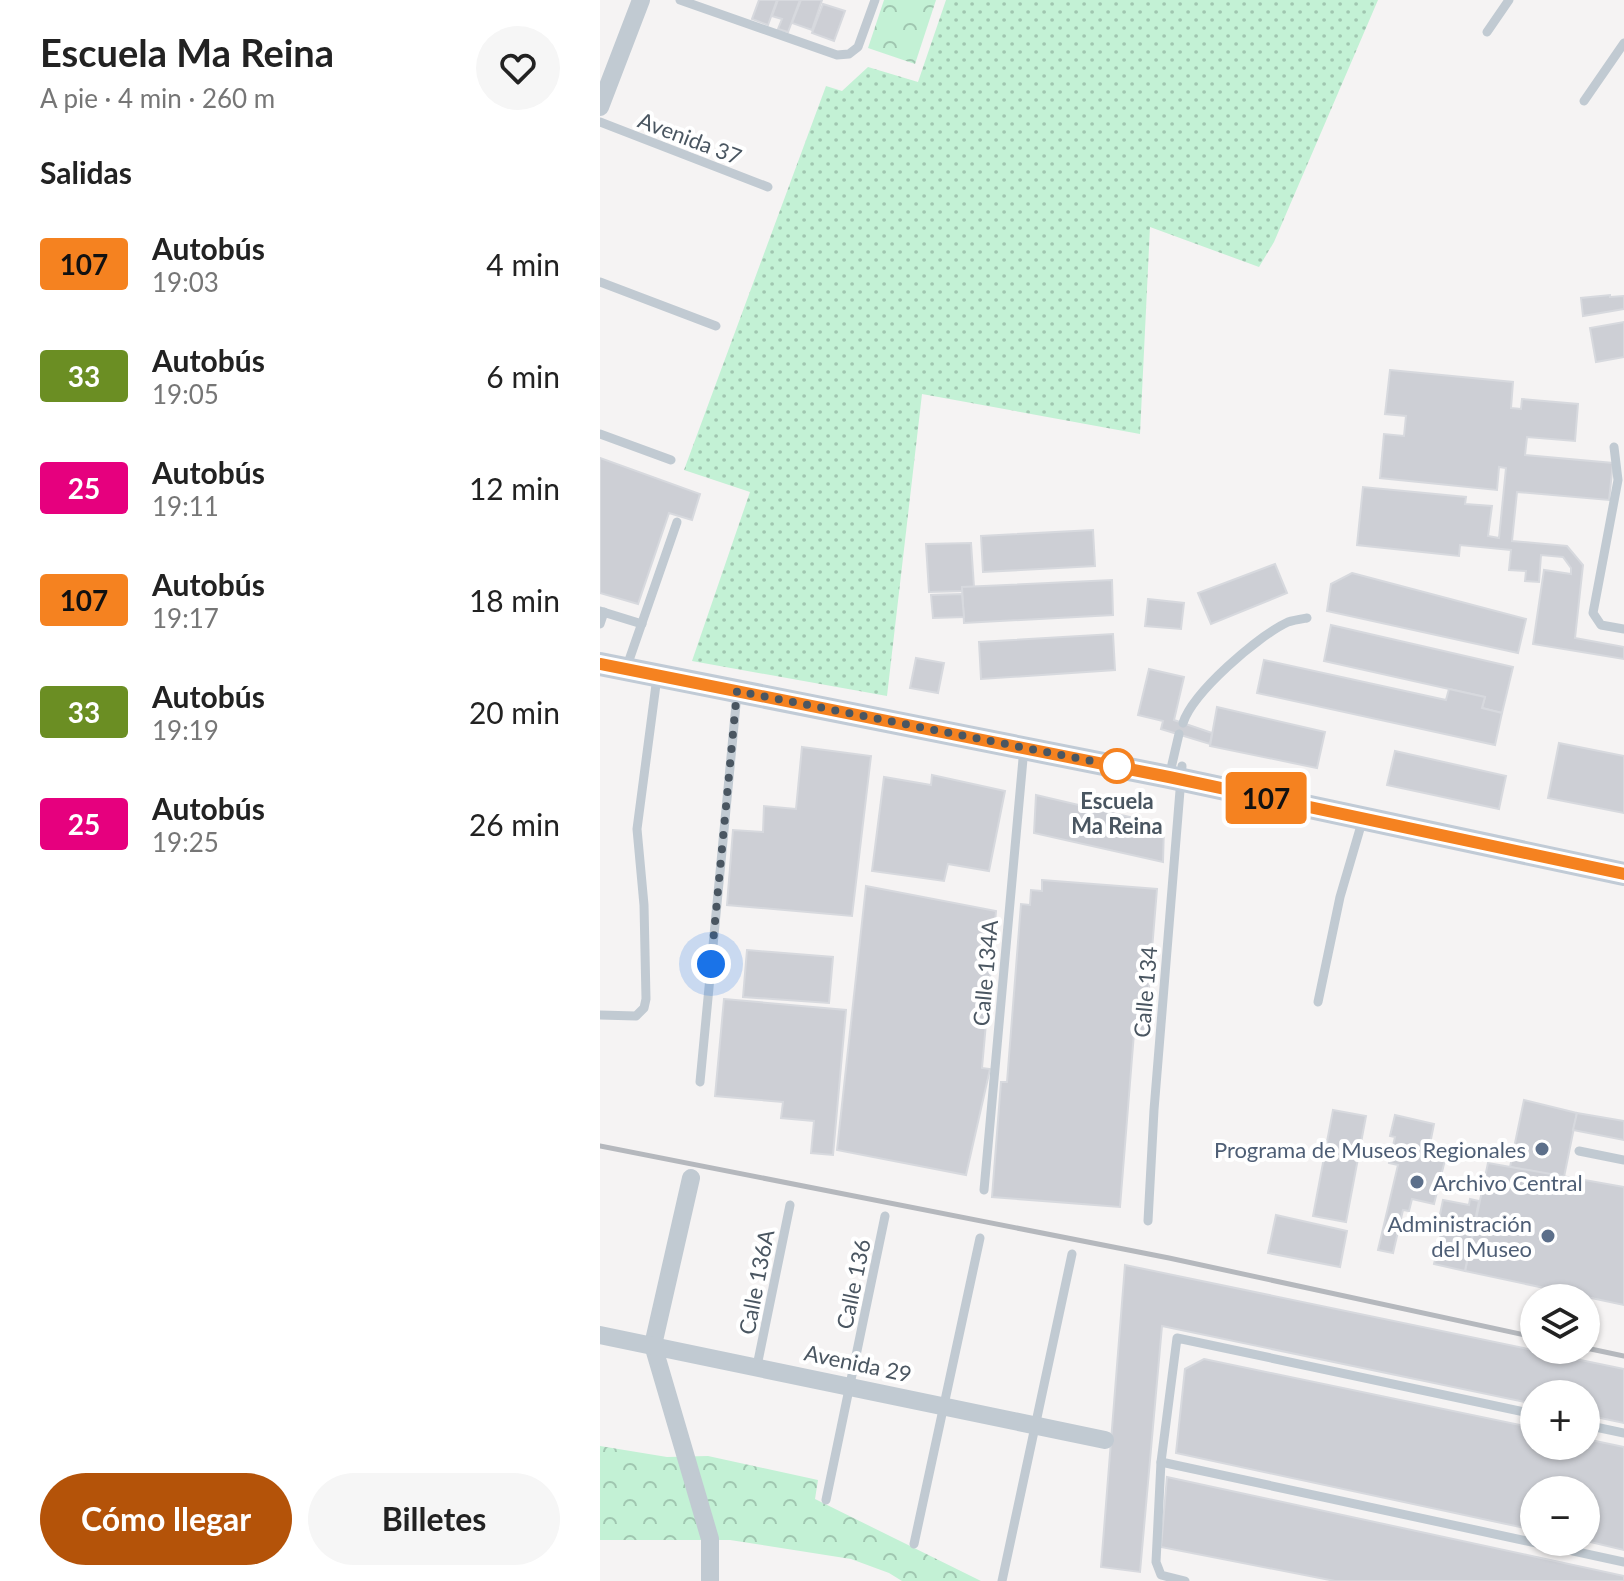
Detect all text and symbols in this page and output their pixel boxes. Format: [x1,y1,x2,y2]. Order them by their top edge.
button: heart [476,26,560,110]
text: Escuela Ma Reina [40,29,334,75]
text: A pie · 4 min · 260 m [40,82,275,114]
street label: Avenida 37 [634,106,746,170]
text: Salidas [40,154,132,190]
text: Autobús [152,230,265,266]
text: 4 min [486,246,560,282]
text: 107 [60,247,108,281]
text: 19:03 [152,266,219,298]
text: Autobús [152,342,265,378]
text: 6 min [486,358,560,394]
text: 33 [68,359,100,393]
text: 19:05 [152,378,219,410]
text: Autobús [152,454,265,490]
text: 12 min [469,470,560,506]
text: 25 [68,471,100,505]
text: 19:11 [152,490,219,522]
text: Autobús [152,566,265,602]
text: 18 min [469,582,560,618]
text: 107 [60,583,108,617]
text: 19:17 [152,602,219,634]
text: Autobús [152,678,265,714]
text: 20 min [469,694,560,730]
text: 33 [68,695,100,729]
text: 19:19 [152,714,219,746]
marker: Escuela Ma Reina [1100,749,1134,783]
line badge: 107 [1220,772,1312,824]
text: 107 [1242,781,1290,815]
place label: Escuela Ma Reina [1071,787,1163,839]
text: Autobús [152,790,265,826]
text: 26 min [469,806,560,842]
text: 25 [68,807,100,841]
text: 19:25 [152,826,219,858]
street label: Calle 134A [967,919,1003,1027]
your location [691,944,731,984]
street label: Calle 134 [1128,945,1162,1039]
place label: Programa de Museos Regionales [1214,1136,1526,1163]
marker: Programa de Museos Regionales [1533,1140,1551,1158]
place label: Archivo Central [1433,1169,1583,1196]
marker: Archivo Central [1408,1173,1426,1191]
place label: Administración del Museo [1387,1210,1532,1262]
street label: Calle 136A [733,1227,779,1337]
marker: Administración del Museo [1539,1227,1557,1245]
street label: Calle 136 [830,1236,876,1332]
map controls [1520,1284,1600,1556]
button: layers [1520,1284,1600,1364]
street label: Avenida 29 [802,1339,914,1387]
button: + [1520,1380,1600,1460]
button: Cómo llegar [40,1473,292,1565]
button: Billetes [308,1473,560,1565]
button: − [1520,1476,1600,1556]

